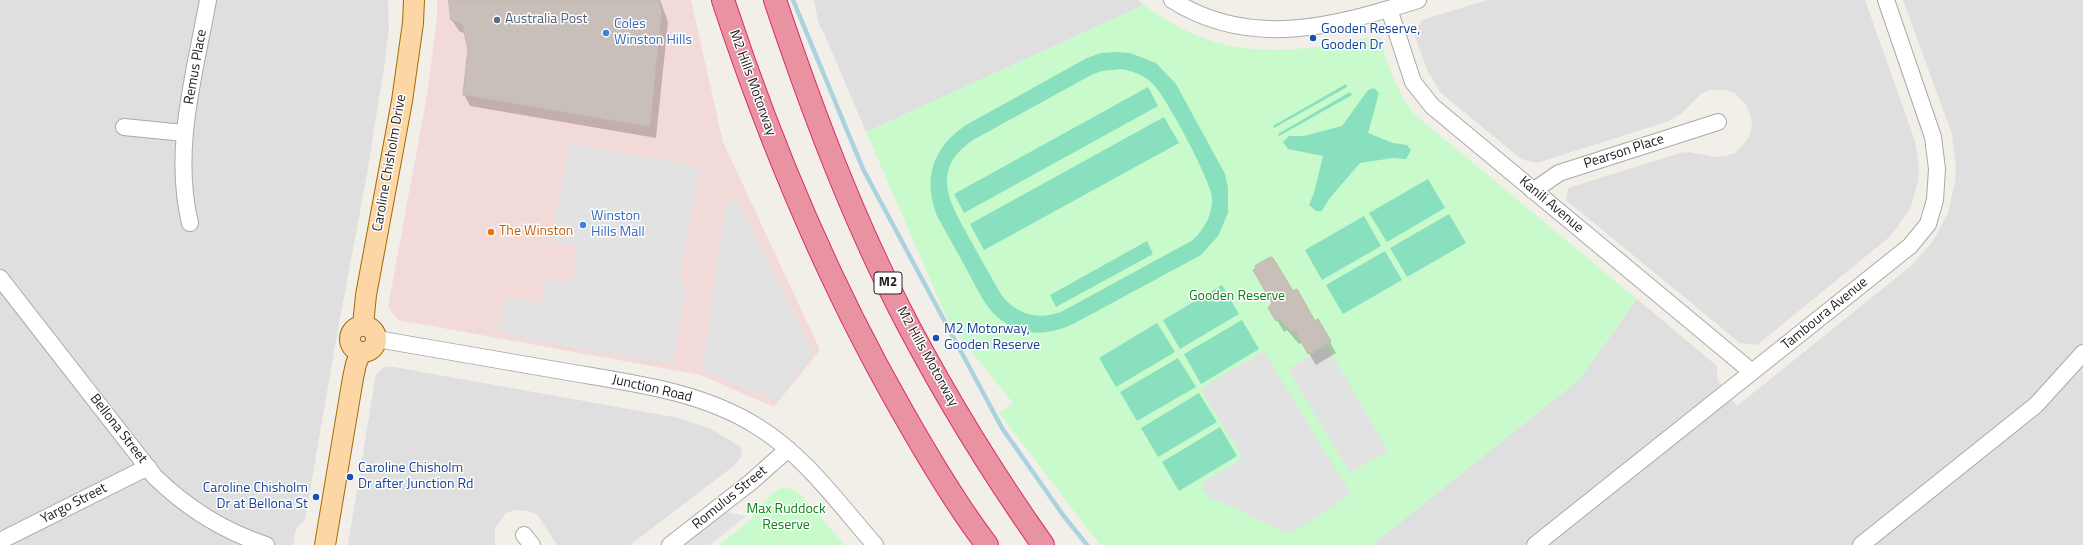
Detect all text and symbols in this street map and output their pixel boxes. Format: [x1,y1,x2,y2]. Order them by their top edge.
place label: Australia Post [505,12,588,28]
marker: Australia Post [492,15,502,25]
place label: Coles Winston Hills [614,17,692,50]
place label: Gooden Reserve, Gooden Dr [1321,22,1420,54]
street label: Remus Place [181,28,211,106]
marker: Coles Winston Hills [601,28,611,38]
street label: M2 Hills Motorway [725,28,779,138]
marker: Gooden Reserve, Gooden Dr [1308,33,1318,43]
street label: Caroline Chisholm Drive [370,93,410,233]
street label: Pearson Place [1582,131,1666,173]
street label: Kanili Avenue [1515,173,1587,237]
place label: Winston Hills Mall [591,209,645,242]
marker: Winston Hills Mall [578,220,588,230]
place label: The Winston [499,224,573,240]
marker: The Winston [486,227,496,237]
road number: M2 [874,272,902,294]
street label: Tamboura Avenue [1779,274,1871,354]
park label: Gooden Reserve [1189,289,1285,305]
street label: M2 Hills Motorway [893,304,961,410]
place label: M2 Motorway, Gooden Reserve [944,322,1040,354]
marker: M2 Motorway, Gooden Reserve [931,333,941,343]
street label: Junction Road [610,372,694,406]
street label: Bellona Street [86,391,150,467]
place label: Caroline Chisholm Dr after Junction Rd [358,461,473,494]
street label: Romulus Street [689,463,771,533]
marker: Caroline Chisholm Dr after Junction Rd [345,472,355,482]
street label: Yargo Street [38,480,110,528]
place label: Caroline Chisholm Dr at Bellona St [203,481,308,514]
marker: Caroline Chisholm Dr at Bellona St [311,492,321,502]
park label: Max Ruddock Reserve [746,502,826,534]

